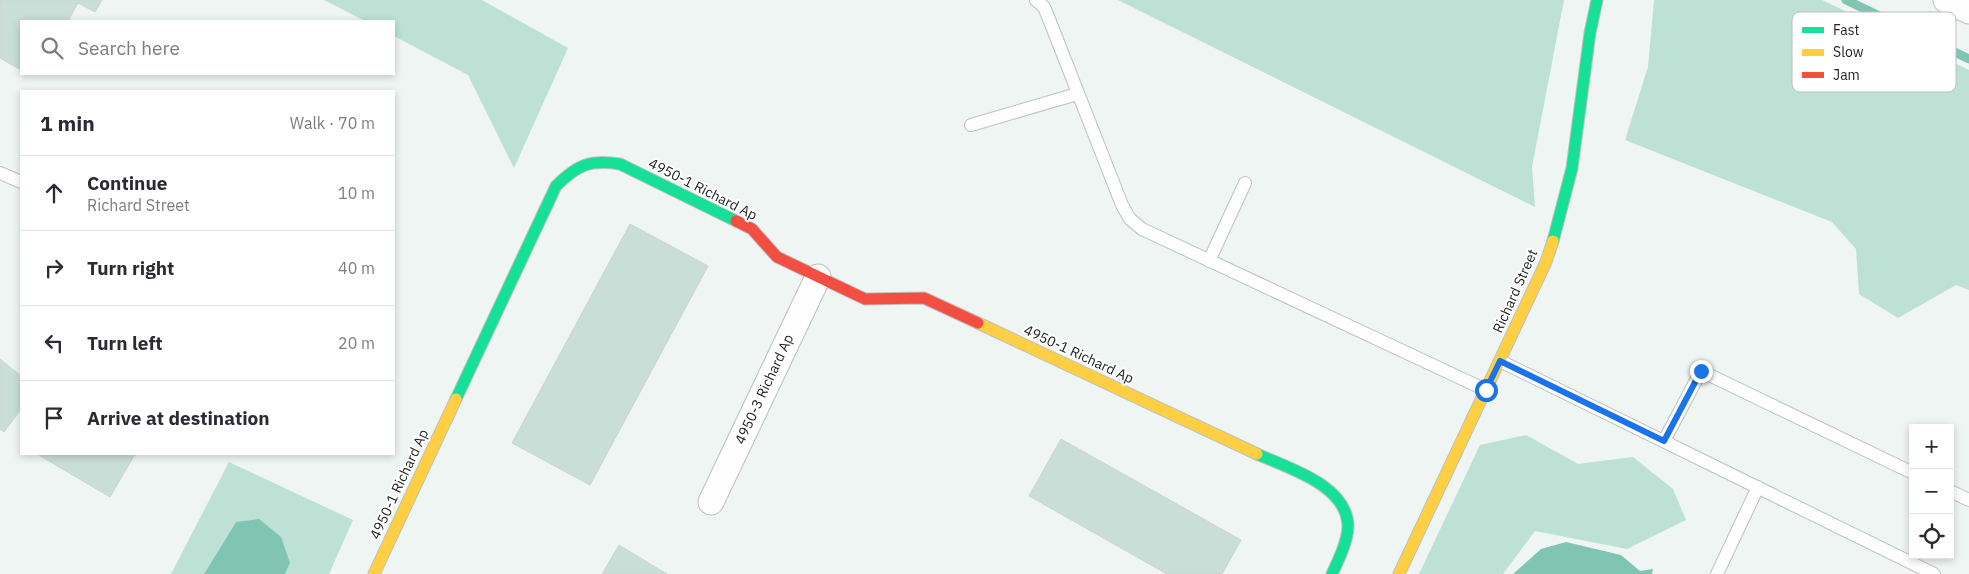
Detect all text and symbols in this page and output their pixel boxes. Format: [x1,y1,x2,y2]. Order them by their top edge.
legend [1792,12,1956,92]
search box [20,20,395,75]
text: Fast [1833,21,1859,39]
icon: search [38,34,66,62]
text: Search here [78,36,180,60]
text: Slow [1833,43,1864,61]
text: Jam [1833,66,1860,84]
text: 1 min [40,109,95,137]
text: Walk · 70 m [290,113,375,133]
street label: 4950-1 Richard Ap [646,154,760,224]
text: Continue [87,171,167,195]
icon: ahead [40,179,68,207]
text: 10 m [338,183,375,203]
text: Richard Street [87,195,190,215]
street label: Richard Street [1489,246,1542,336]
icon: right [40,254,68,282]
text: Turn right [87,256,174,280]
text: 40 m [338,258,375,278]
street label: 4950-1 Richard Ap [1021,321,1137,387]
icon: left [40,329,68,357]
text: Turn left [87,331,163,355]
street label: 4950-3 Richard Ap [731,331,797,447]
text: 20 m [338,333,375,353]
route end [1690,360,1713,383]
route start [1475,379,1498,402]
icon: arrive [40,404,68,432]
text: Arrive at destination [87,406,270,430]
map controls [1909,424,1954,559]
button: + [1909,424,1954,469]
street label: 4950-1 Richard Ap [366,426,432,542]
button: − [1909,469,1954,514]
button: locate [1909,514,1954,559]

